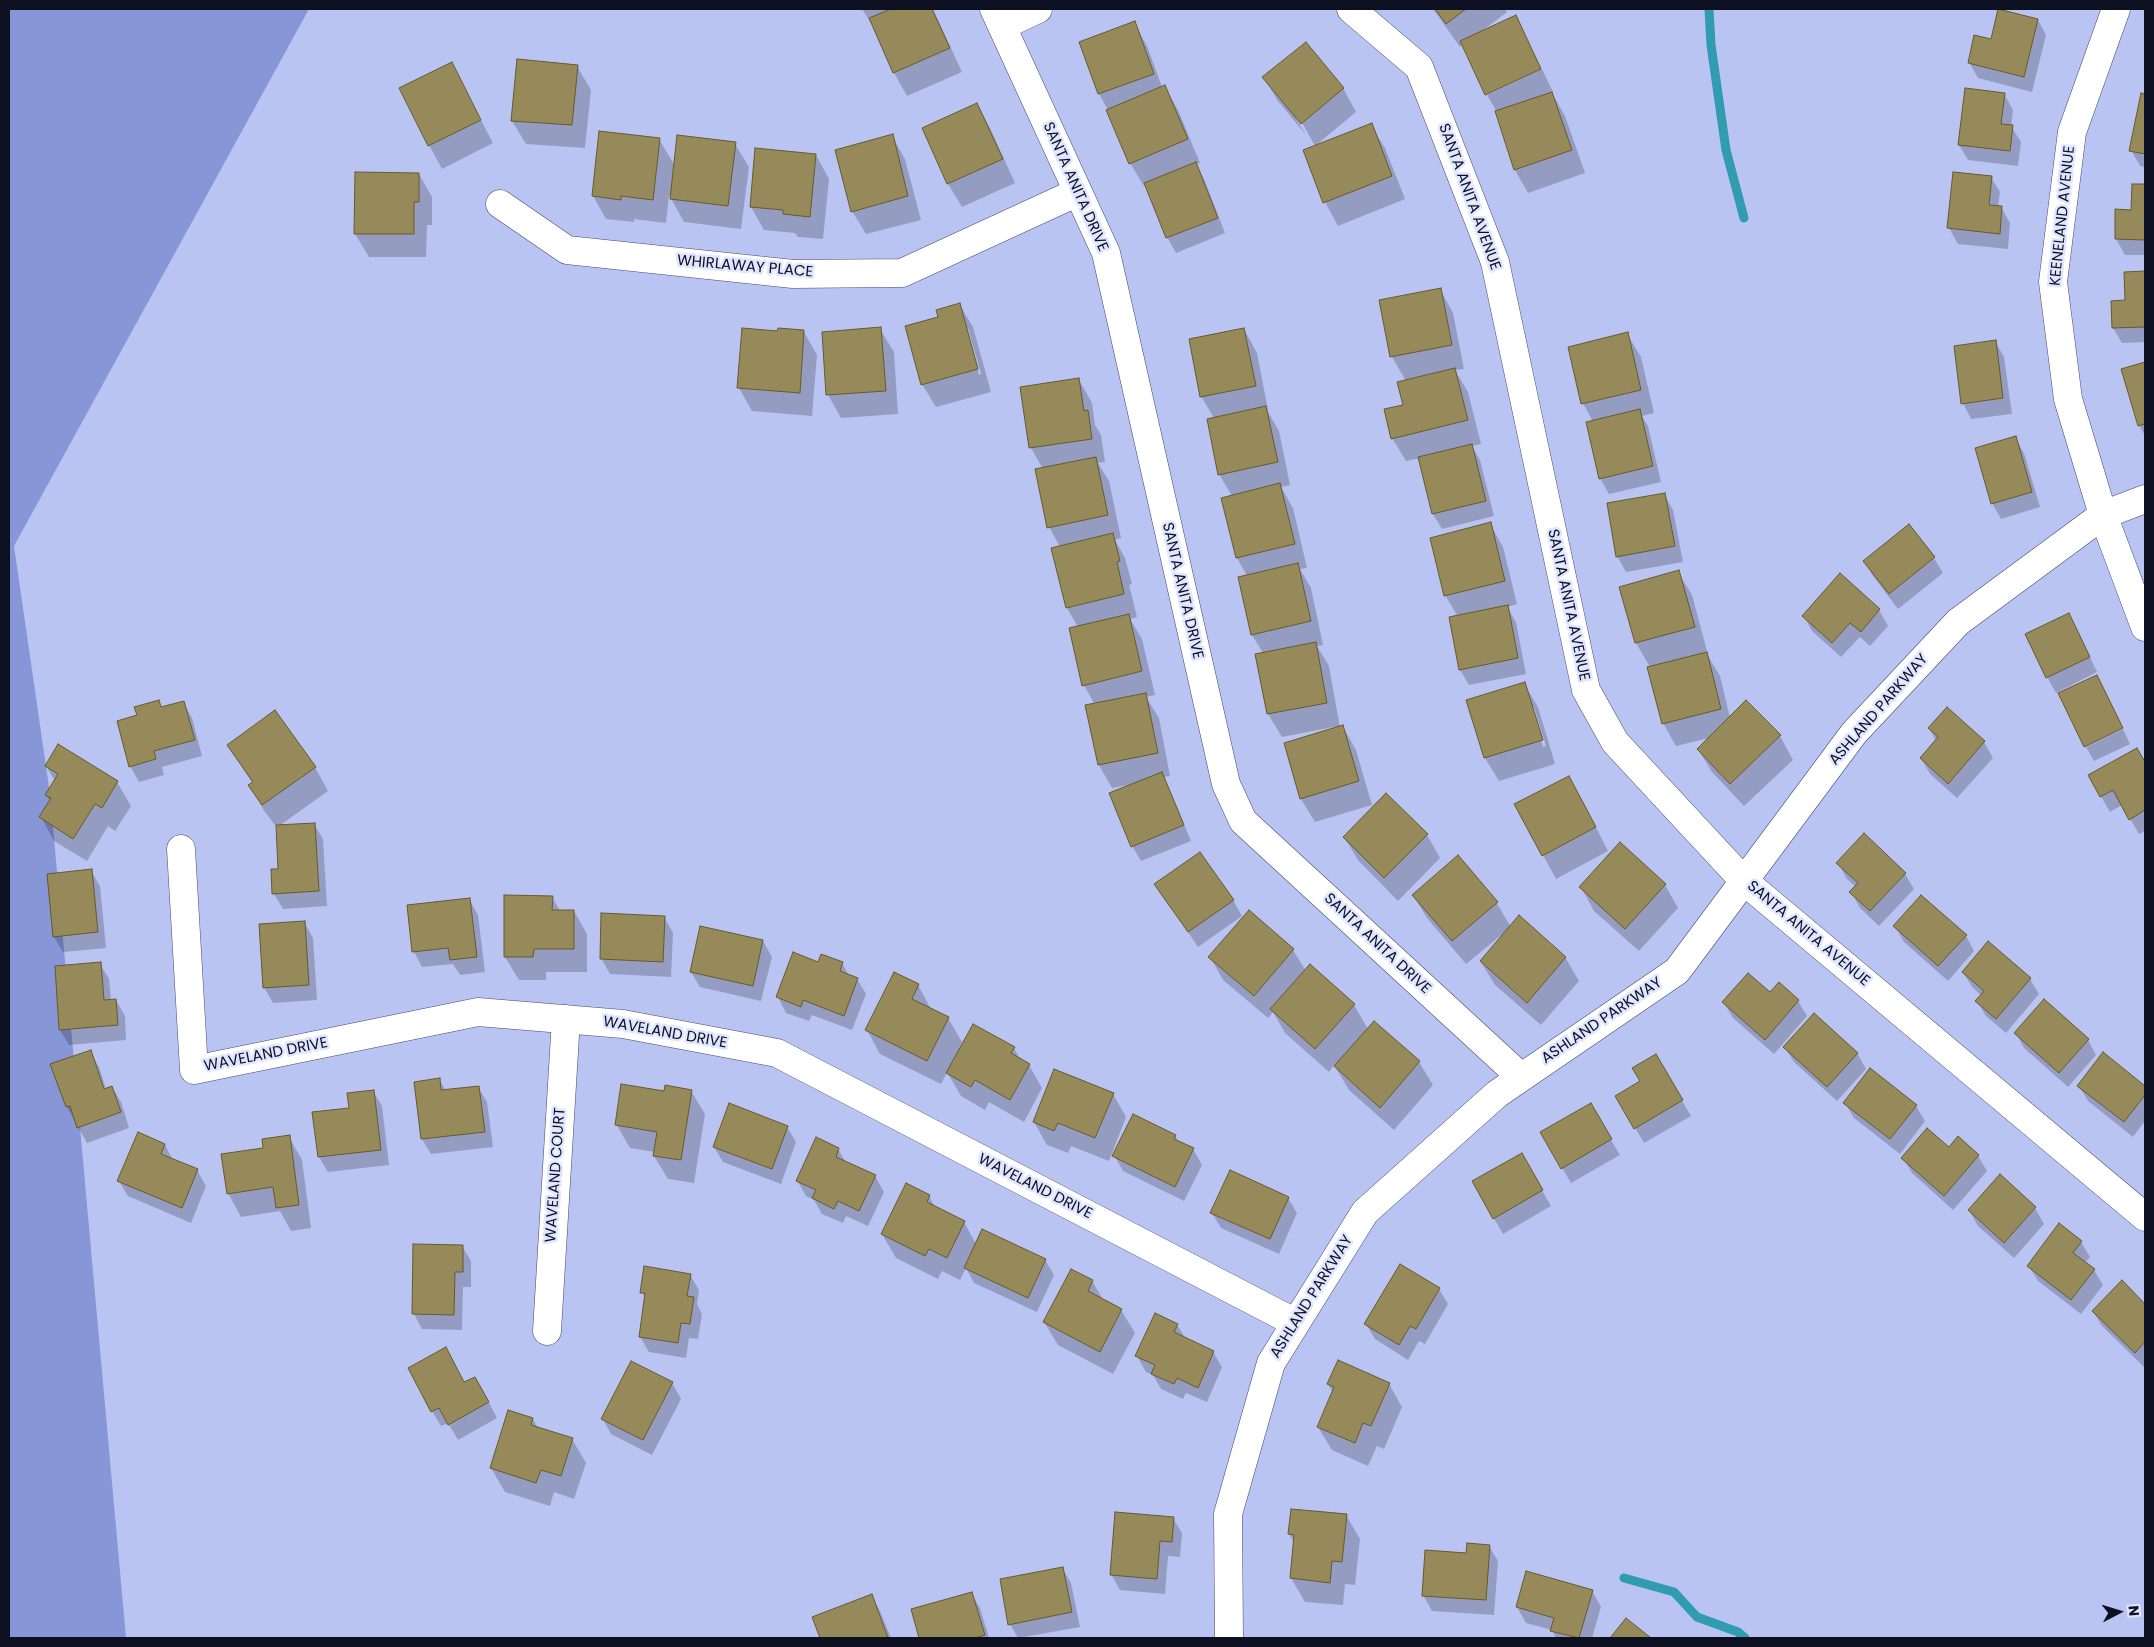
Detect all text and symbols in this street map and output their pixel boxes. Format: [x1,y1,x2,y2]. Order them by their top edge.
street label: SANTA ANITA DRIVE [1038,120,1112,254]
street label: SANTA ANITA AVENUE [1434,121,1504,273]
street label: KEENELAND AVENUE [2047,145,2079,287]
street label: WHIRLAWAY PLACE [676,252,814,282]
street label: SANTA ANITA DRIVE [1158,521,1206,661]
street label: SANTA ANITA AVENUE [1543,528,1593,682]
street label: ASHLAND PARKWAY [1826,651,1932,769]
street label: SANTA ANITA AVENUE [1743,877,1873,991]
street label: SANTA ANITA DRIVE [1320,890,1434,998]
street label: ASHLAND PARKWAY [1538,974,1666,1068]
street label: WAVELAND DRIVE [602,1013,728,1053]
street label: WAVELAND DRIVE [203,1034,329,1076]
street label: WAVELAND COURT [542,1107,570,1243]
street label: WAVELAND DRIVE [975,1150,1095,1224]
street label: ASHLAND PARKWAY [1267,1232,1357,1362]
north arrow [2094,1587,2144,1637]
text: N [2124,1605,2144,1617]

